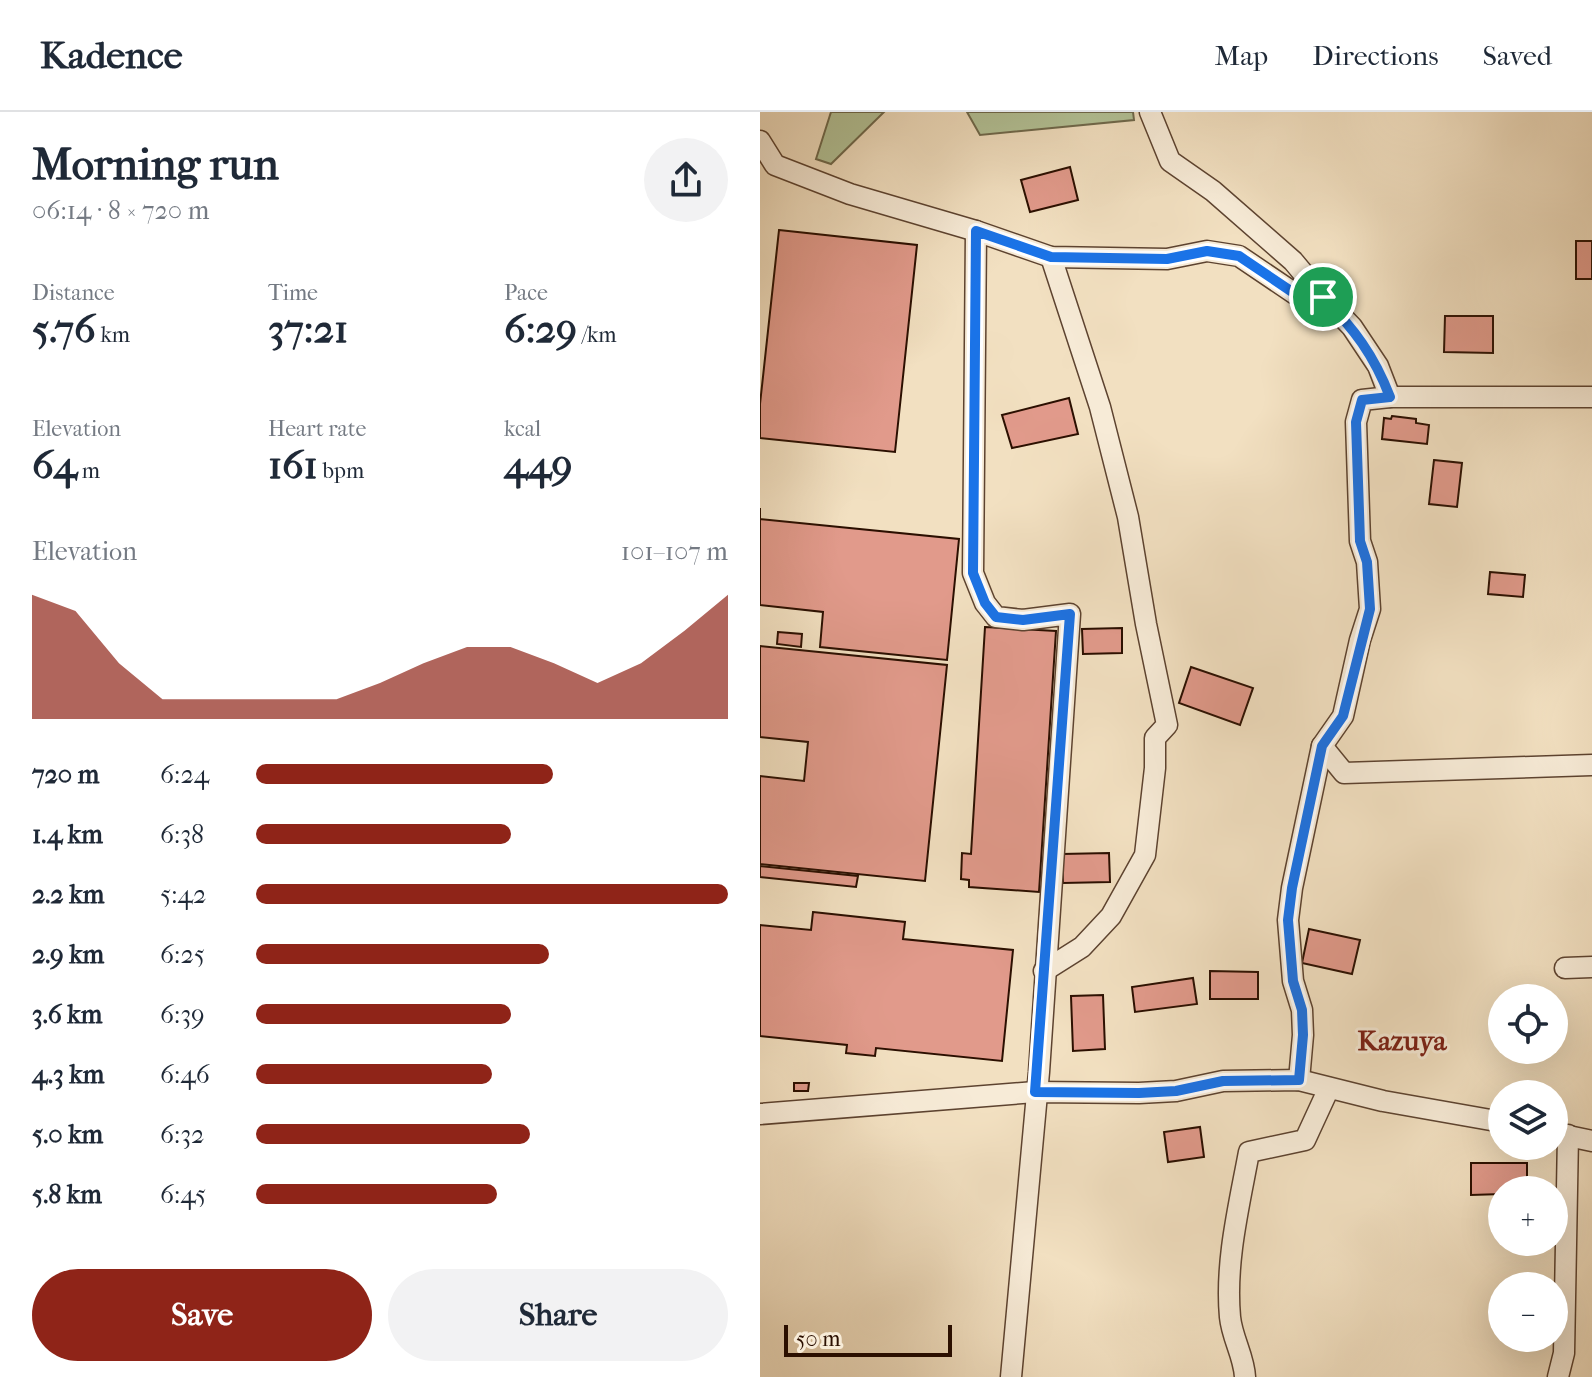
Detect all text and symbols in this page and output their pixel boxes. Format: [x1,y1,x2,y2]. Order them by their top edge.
text: Kadence [40,33,183,78]
text: Map [1215,39,1268,72]
text: Directions [1312,39,1439,72]
text: Saved [1483,39,1552,72]
button: share [644,138,728,222]
text: Morning run [32,139,279,190]
text: 06:14 · 8 × 720 m [32,195,209,226]
pin [1289,263,1357,331]
icon: arrive [1301,275,1345,319]
text: Distance [32,280,115,306]
text: Time [268,280,318,306]
text: Pace [504,280,548,306]
text: 5.76 [32,306,96,352]
text: 37:21 [268,306,348,352]
text: 6:29 [504,306,577,352]
text: km [96,322,130,348]
text: /km [577,322,617,348]
text: Elevation [32,416,121,442]
text: Heart rate [268,416,367,442]
text: kcal [504,416,541,442]
text: 64 [32,442,77,488]
text: 161 [268,442,318,488]
text: 449 [504,442,572,488]
text: m [77,458,100,484]
text: bpm [318,458,364,484]
text: Elevation [32,536,137,567]
text: 101–107 m [621,536,728,567]
text: 720 m [32,759,99,790]
text: 6:24 [160,759,209,790]
text: 1.4 km [32,819,103,850]
text: 6:38 [160,819,204,850]
text: 2.2 km [32,879,104,910]
text: 5:42 [160,879,206,910]
text: 2.9 km [32,939,104,970]
text: 6:25 [160,939,205,970]
map controls [1488,984,1568,1352]
button: locate [1488,984,1568,1064]
text: 3.6 km [32,999,102,1030]
text: 6:39 [160,999,205,1030]
district label: Kazuya [1358,1024,1448,1057]
text: 4.3 km [32,1059,104,1090]
text: 6:46 [160,1059,210,1090]
button: layers [1488,1080,1568,1160]
text: 5.0 km [32,1119,103,1150]
text: 6:32 [160,1119,204,1150]
button: + [1488,1176,1568,1256]
text: 5.8 km [32,1179,102,1210]
text: 6:45 [160,1179,206,1210]
button: Save [32,1269,372,1361]
button: Share [388,1269,728,1361]
button: − [1488,1272,1568,1352]
scale bar [784,1321,952,1357]
text: 50 m [796,1326,841,1352]

